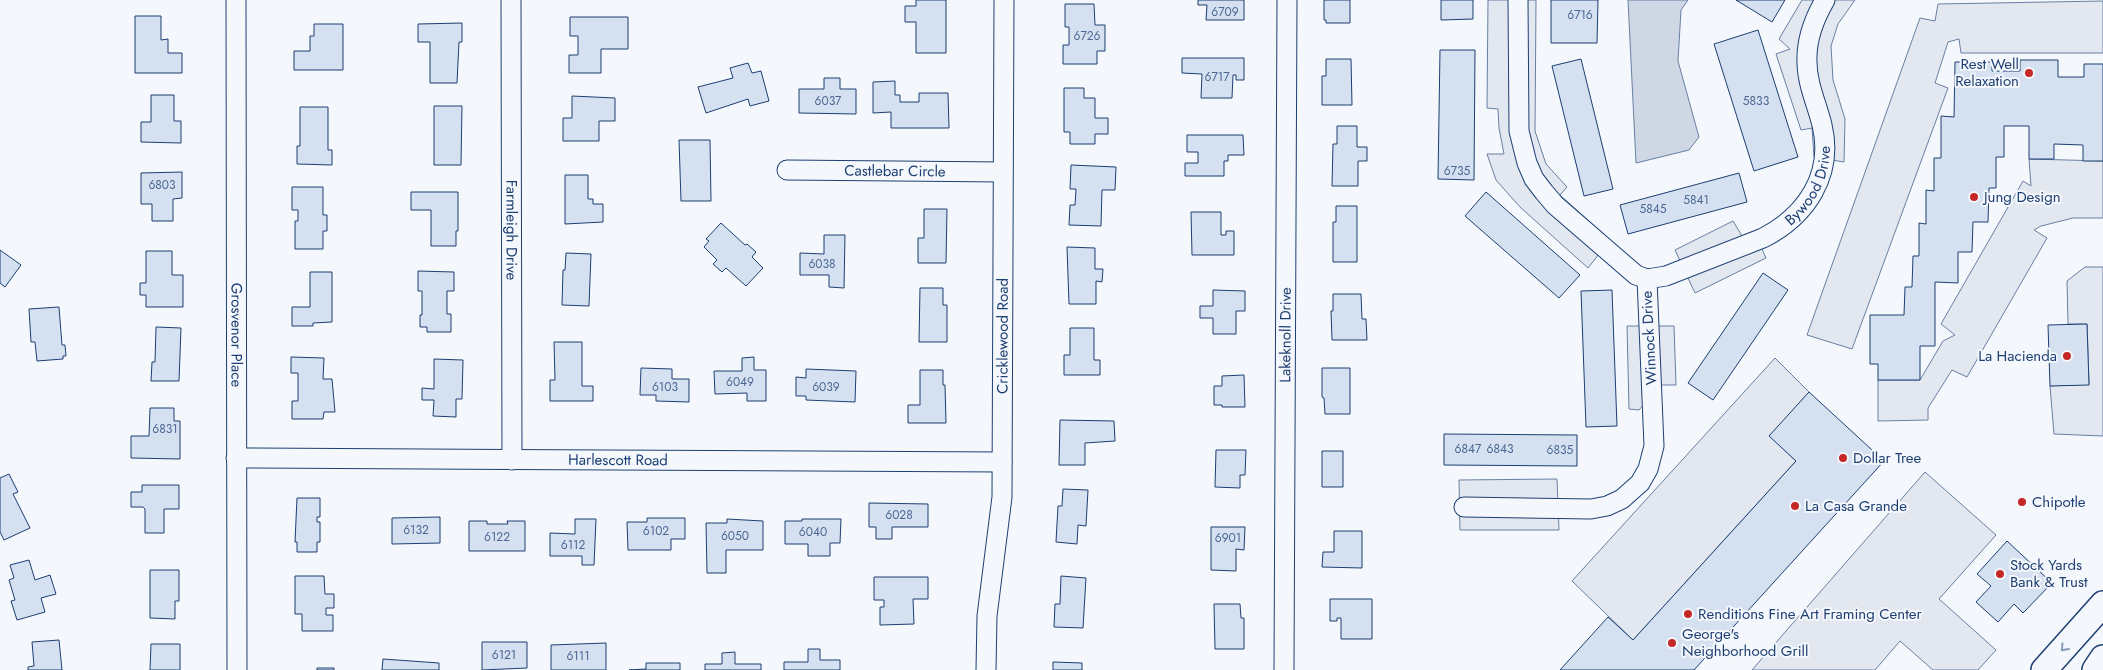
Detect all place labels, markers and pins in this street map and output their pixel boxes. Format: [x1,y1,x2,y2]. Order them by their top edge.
place label: Rest Well Relaxation [1955,53,2019,92]
marker: Rest Well Relaxation [2023,67,2035,79]
place label: Jung Design [1982,186,2061,208]
marker: Jung Design [1968,191,1980,203]
place label: La Hacienda [1978,345,2057,367]
marker: La Hacienda [2061,350,2073,362]
place label: Dollar Tree [1853,447,1922,469]
marker: Dollar Tree [1837,452,1849,464]
place label: Chipotle [2032,491,2086,513]
place label: La Casa Grande [1805,495,1907,517]
marker: Chipotle [2016,496,2028,508]
marker: La Casa Grande [1789,500,1801,512]
place label: Stock Yards Bank & Trust [2010,554,2088,593]
marker: Stock Yards Bank & Trust [1994,568,2006,580]
place label: Renditions Fine Art Framing Center [1698,603,1922,625]
marker: Renditions Fine Art Framing Center [1682,608,1694,620]
place label: George's Neighborhood Grill [1682,623,1808,662]
marker: George's Neighborhood Grill [1666,637,1678,649]

